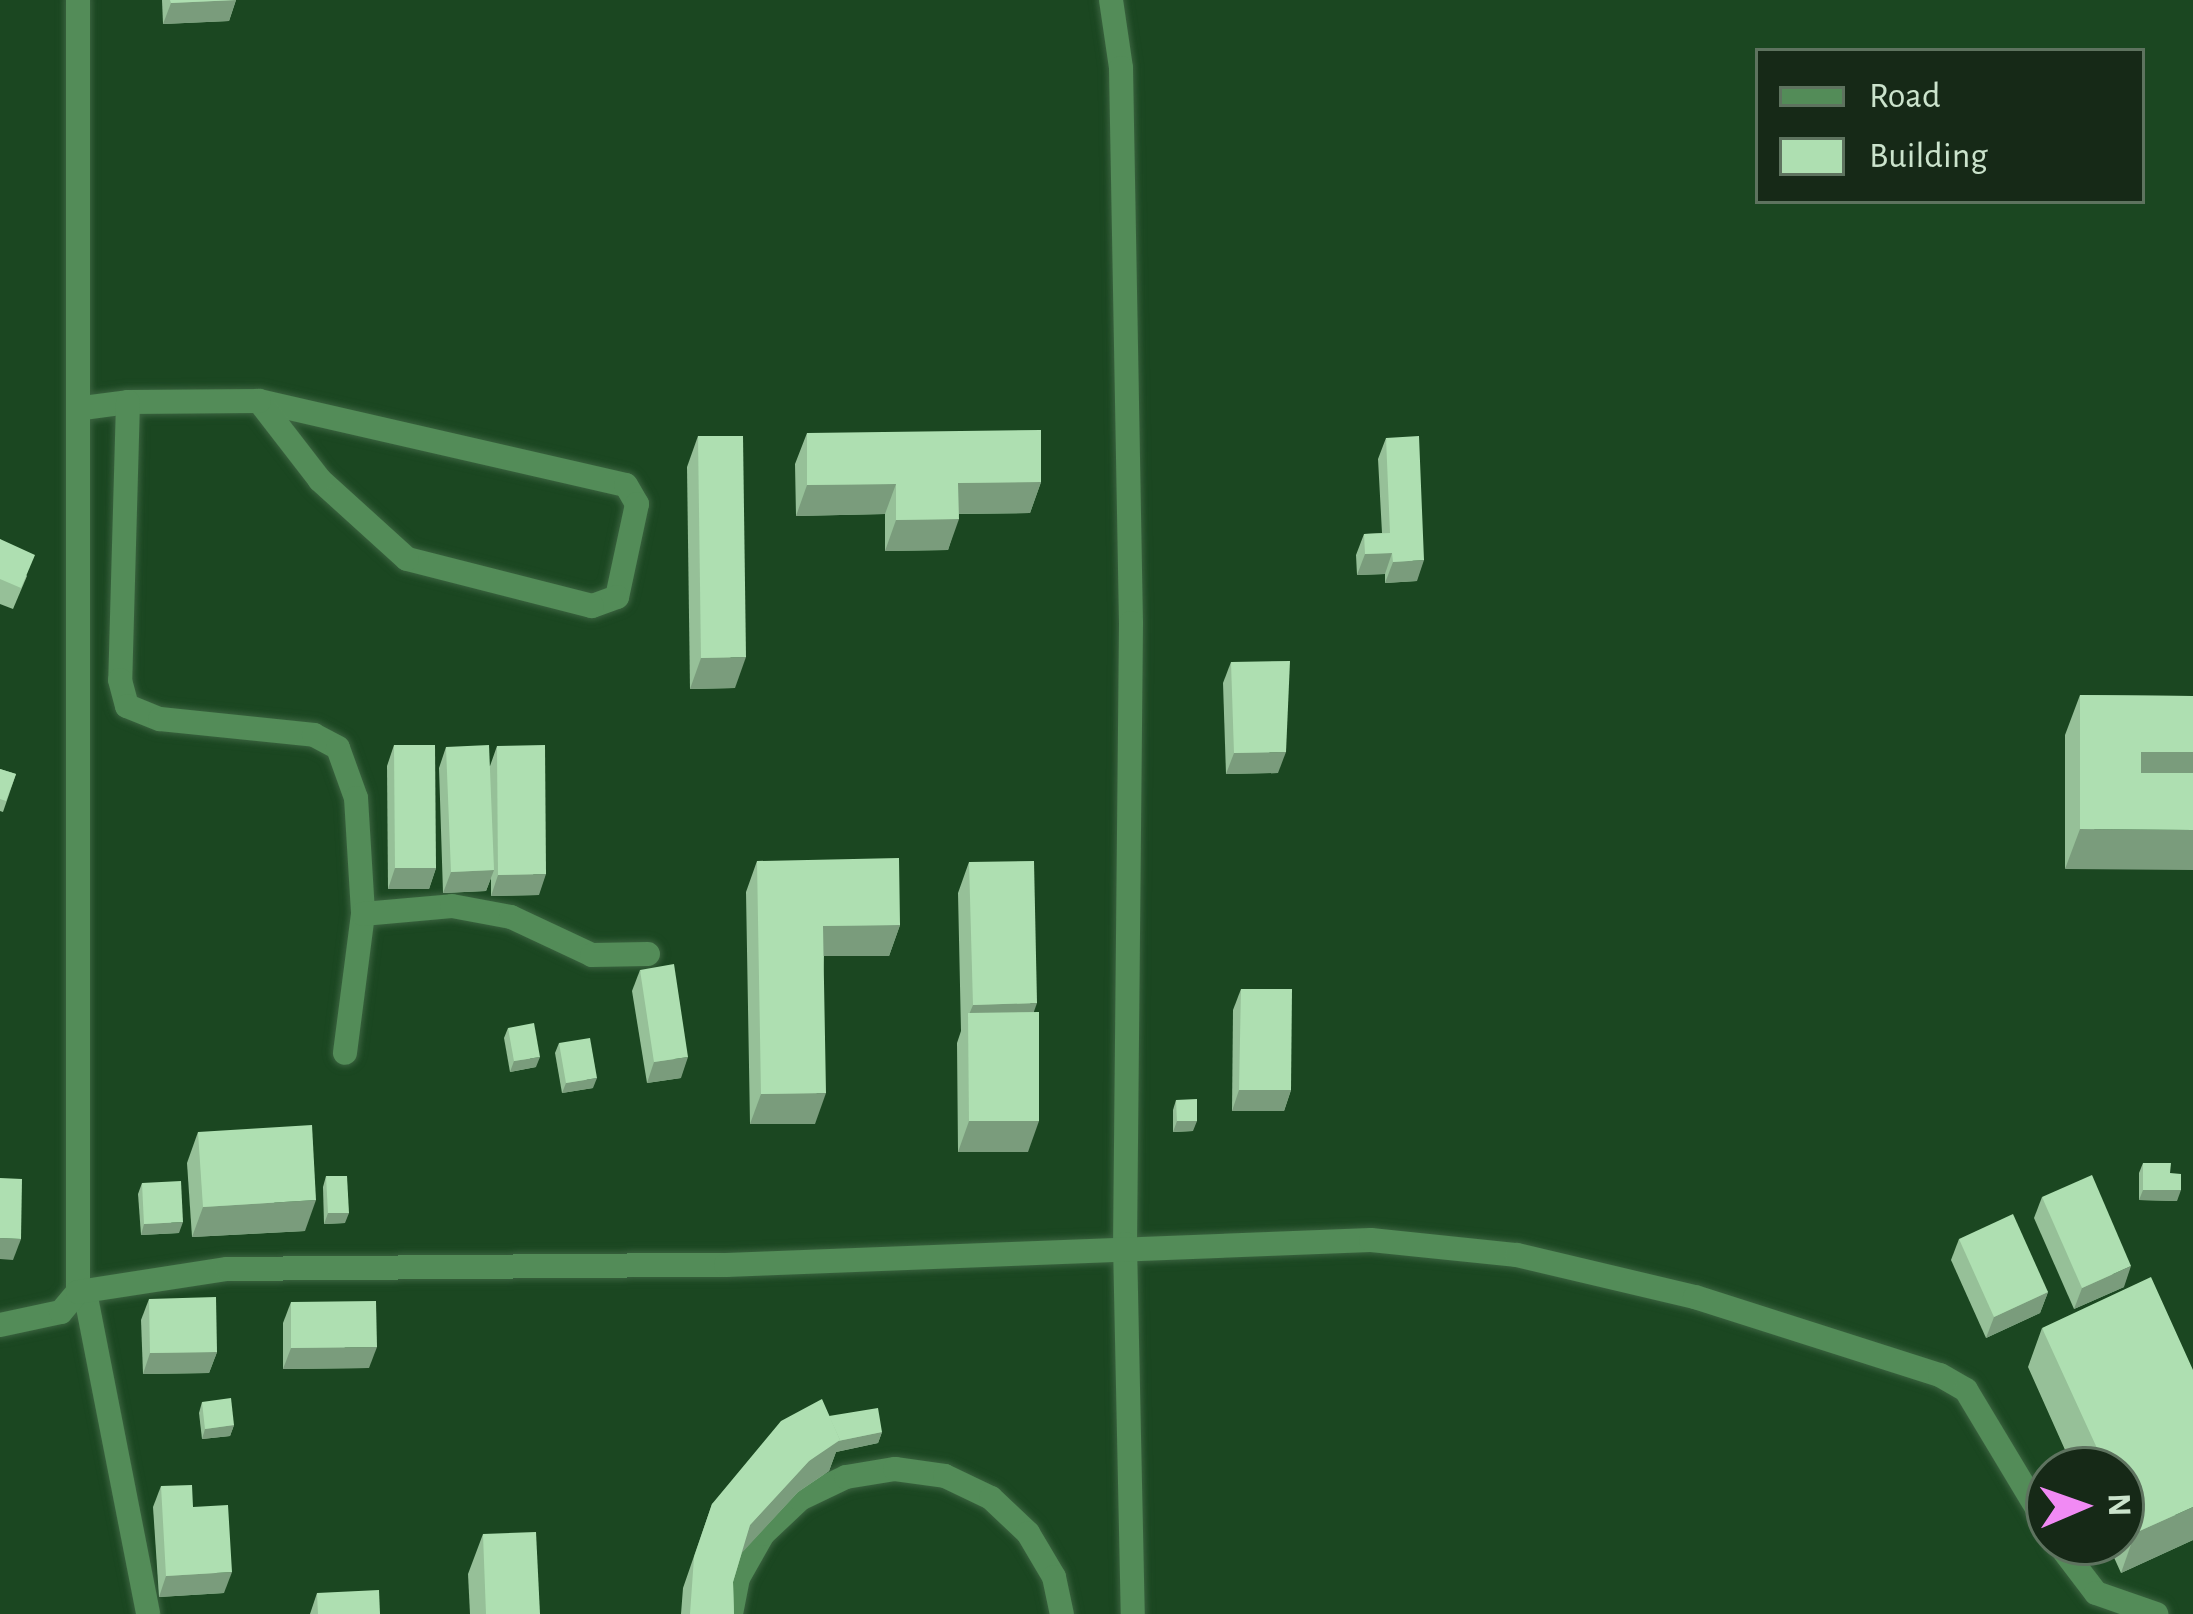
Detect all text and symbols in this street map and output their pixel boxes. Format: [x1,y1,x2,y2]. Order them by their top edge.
legend [1755,48,2145,204]
text: Road [1869,78,1941,114]
text: Building [1869,138,1988,174]
north arrow [2025,1446,2145,1566]
text: N [2102,1493,2135,1517]

